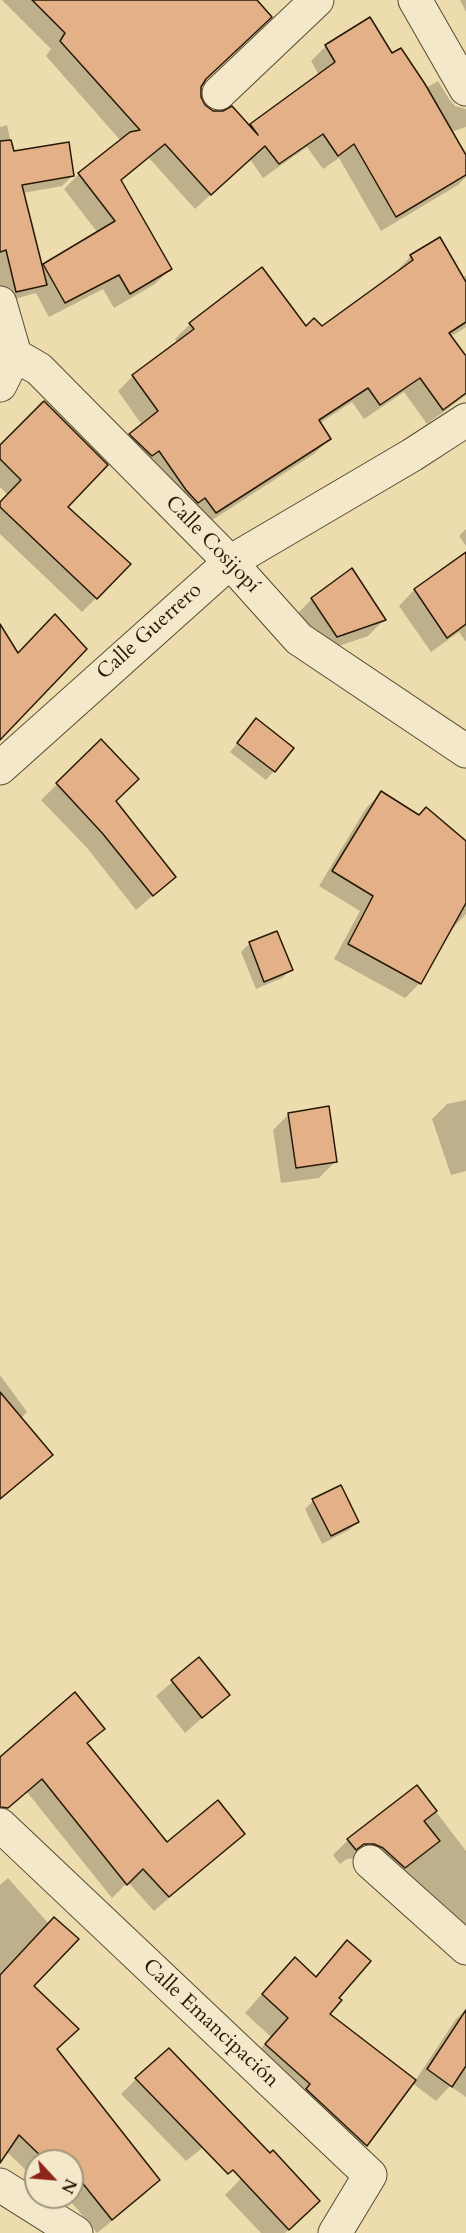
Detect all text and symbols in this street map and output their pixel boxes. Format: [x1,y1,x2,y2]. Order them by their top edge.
street label: Calle Cosijopí [159,491,265,599]
street label: Calle Guerrero [92,578,208,686]
street label: Calle Emancipación [137,1954,283,2094]
north arrow [24,2149,84,2209]
text: N [55,2175,81,2197]

